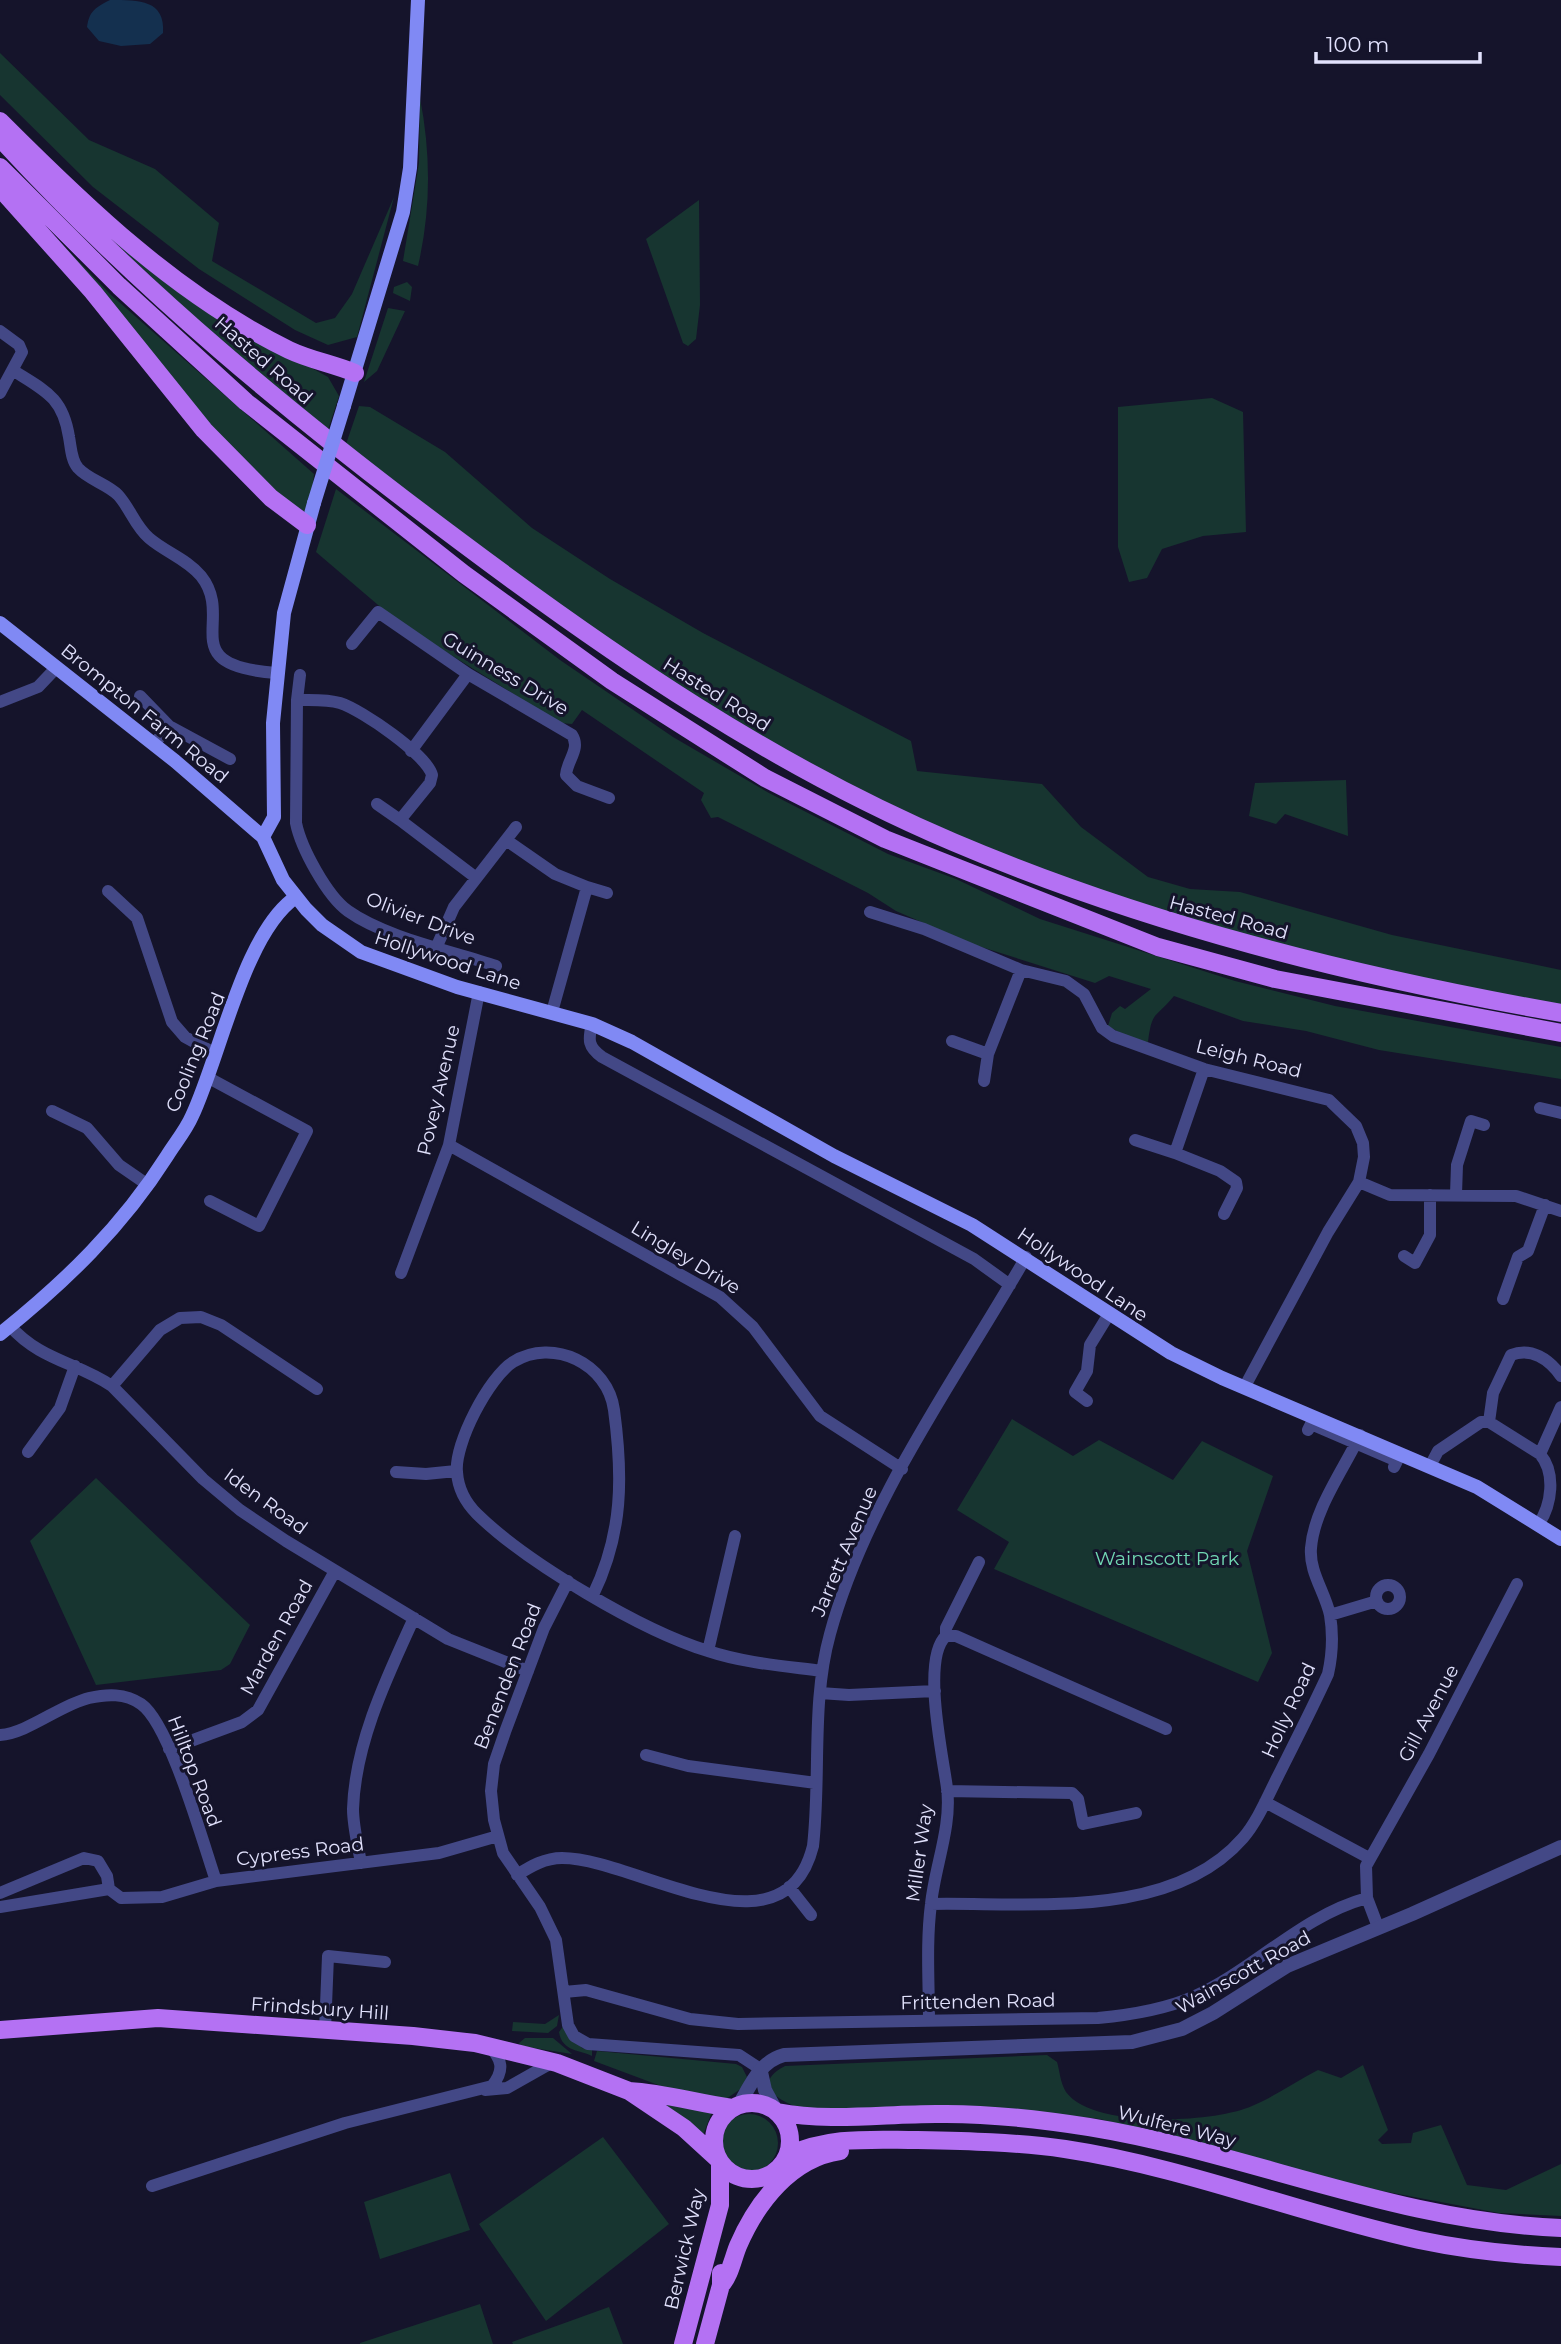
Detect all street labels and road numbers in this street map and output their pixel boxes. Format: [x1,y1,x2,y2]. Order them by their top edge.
street label: Hasted Road [210,312,317,409]
street label: Guinness Drive [439,627,573,720]
street label: Brompton Farm Road [56,639,233,788]
street label: Hasted Road [659,652,775,737]
street label: Olivier Drive [363,887,479,950]
street label: Hasted Road [1167,891,1291,944]
street label: Hollywood Lane [372,926,524,995]
street label: Cooling Road [161,989,230,1116]
street label: Povey Avenue [412,1023,465,1158]
street label: Leigh Road [1194,1034,1304,1083]
street label: Lingley Drive [627,1216,745,1299]
street label: Hollywood Lane [1013,1222,1152,1327]
street label: Iden Road [219,1463,312,1539]
street label: Jarrett Avenue [806,1483,882,1621]
street label: Marden Road [235,1575,318,1699]
street label: Benenden Road [469,1600,546,1753]
street label: Holly Road [1256,1659,1321,1762]
street label: Gill Avenue [1393,1661,1464,1766]
street label: Hilltop Road [163,1712,226,1830]
street label: Miller Way [901,1802,938,1904]
street label: Cypress Road [235,1832,365,1871]
street label: Wainscott Road [1172,1926,1315,2019]
street label: Frittenden Road [900,1989,1056,2014]
street label: Frindsbury Hill [250,1992,390,2025]
street label: Wulfere Way [1115,2101,1239,2152]
street label: Berwick Way [659,2186,710,2312]

